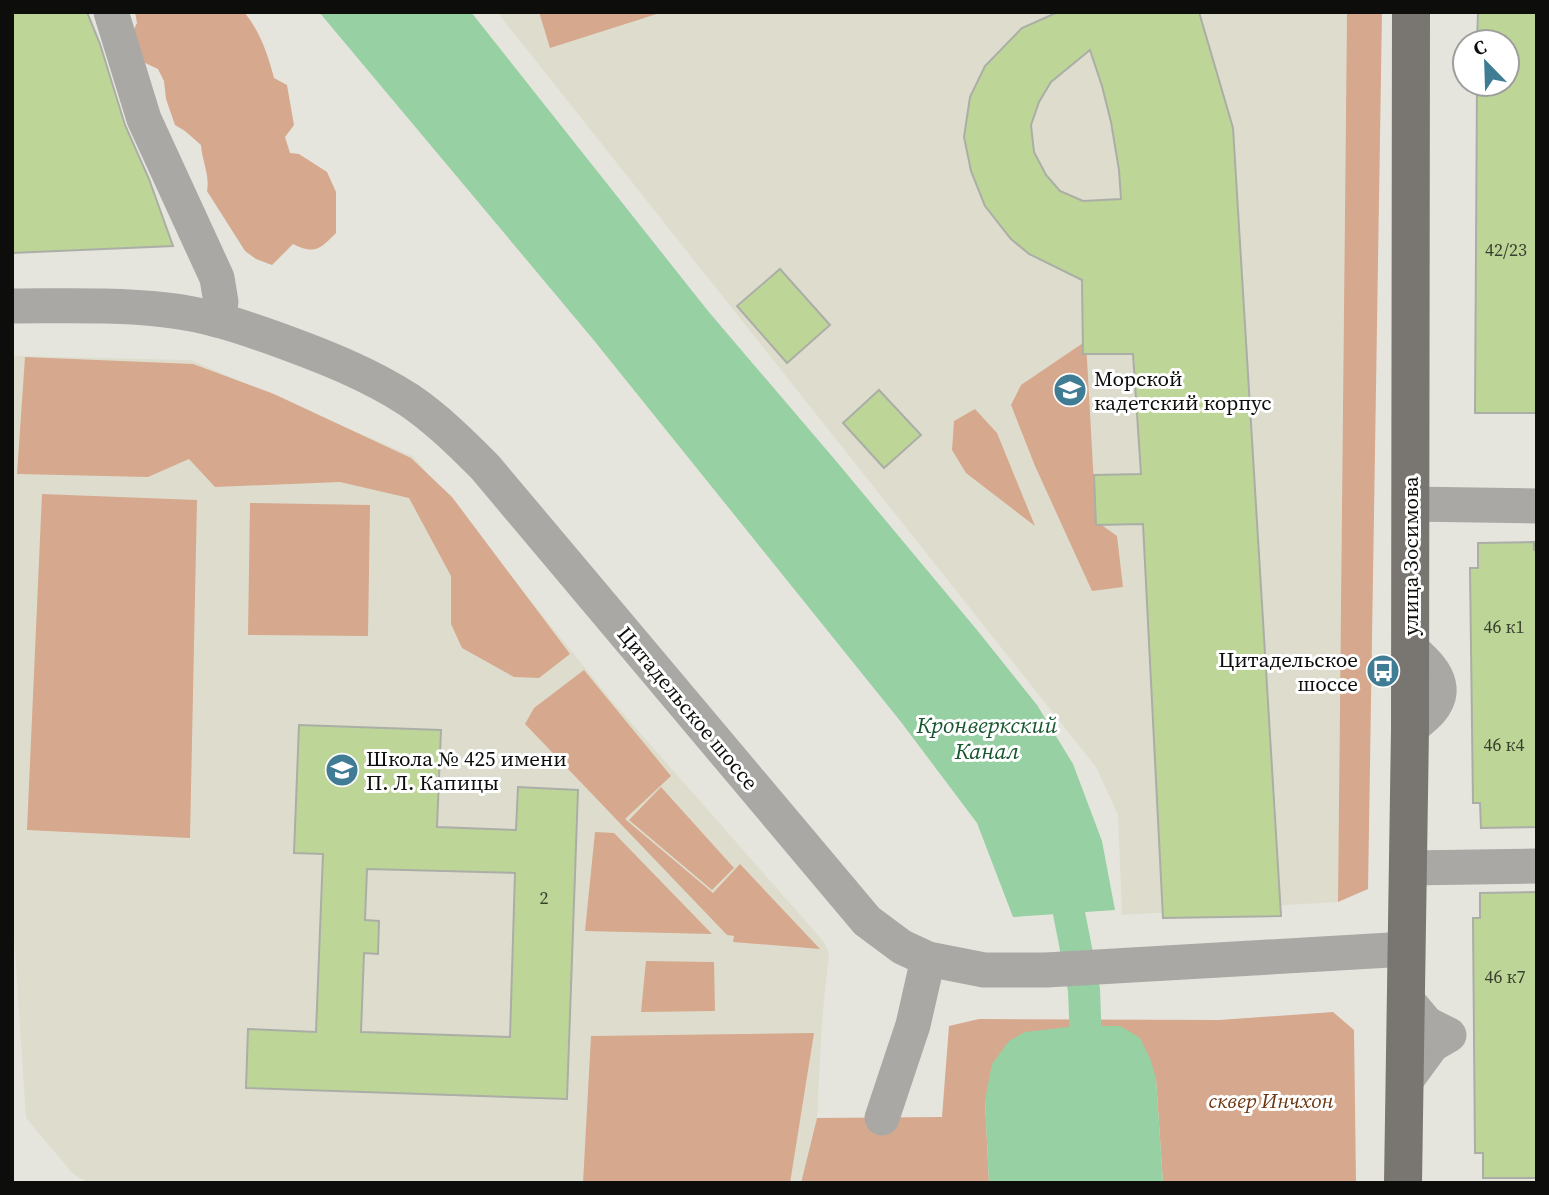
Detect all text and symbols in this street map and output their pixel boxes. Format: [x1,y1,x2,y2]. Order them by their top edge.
north arrow [1451,28,1521,98]
text: С [1469,33,1490,62]
house number: 42/23 [1485,237,1527,262]
place label: Морской кадетский корпус [1094,364,1272,417]
school or university icon: Морской кадетский корпус [1051,371,1089,409]
street label: улица Зосимова [1396,476,1425,636]
house number: 46 к1 [1483,614,1525,639]
street label: Цитадельское шоссе [611,620,765,796]
place label: Цитадельское шоссе [1218,645,1358,698]
bus stop icon: Цитадельское шоссе [1364,652,1402,690]
water label: Кронверкский Канал [916,709,1057,767]
house number: 46 к4 [1483,732,1525,757]
place label: Школа № 425 имени П. Л. Капицы [366,744,567,797]
school or university icon: Школа № 425 имени П. Л. Капицы [323,751,361,789]
house number: 2 [540,885,549,910]
house number: 46 к7 [1484,964,1526,989]
park label: сквер Инчхон [1208,1086,1334,1115]

